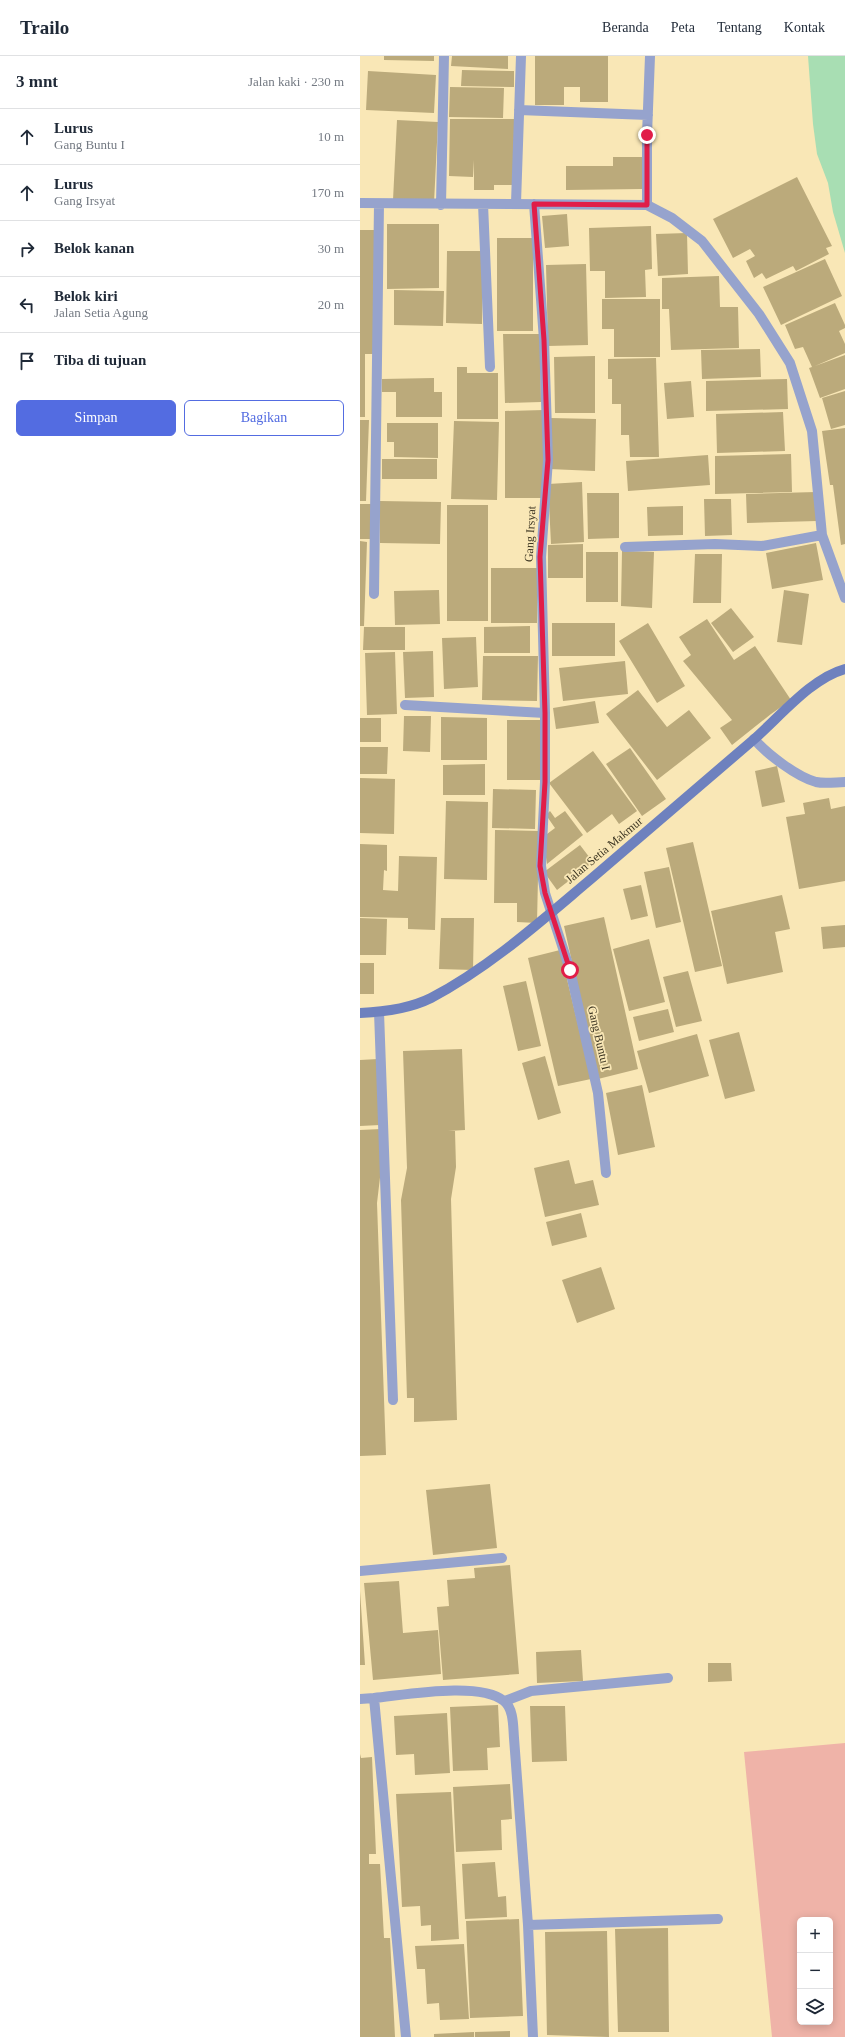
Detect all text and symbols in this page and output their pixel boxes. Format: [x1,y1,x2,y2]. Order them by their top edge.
text: Trailo [20,17,69,38]
text: Beranda [602,20,649,35]
text: Peta [671,20,695,35]
text: Tentang [717,20,762,35]
text: Kontak [784,20,825,35]
text: 3 mnt [16,72,58,91]
text: Jalan kaki · 230 m [248,74,344,89]
text: Lurus [54,120,93,136]
icon: ahead [16,126,38,148]
route end [638,126,656,144]
text: 10 m [318,129,344,144]
text: Gang Buntu I [54,137,125,152]
text: Lurus [54,176,93,192]
icon: ahead [16,182,38,204]
text: 170 m [311,185,344,200]
text: Gang Irsyat [54,193,115,208]
icon: right [16,238,38,260]
text: Belok kanan [54,240,134,256]
text: 30 m [318,241,344,256]
text: Belok kiri [54,288,118,304]
icon: left [16,294,38,316]
text: 20 m [318,297,344,312]
text: Jalan Setia Agung [54,305,148,320]
icon: arrive [16,350,38,372]
text: Tiba di tujuan [54,352,146,368]
button: Simpan [16,400,176,436]
button: Bagikan [184,400,344,436]
street label: Gang Irsyat [522,505,538,562]
street label: Jalan Setia Makmur [563,814,645,886]
route start [561,961,579,979]
street label: Gang Buntu I [585,1005,613,1071]
map controls [797,1917,833,2025]
button: + [797,1917,833,1953]
button: − [797,1953,833,1989]
button: layers [797,1989,833,2025]

